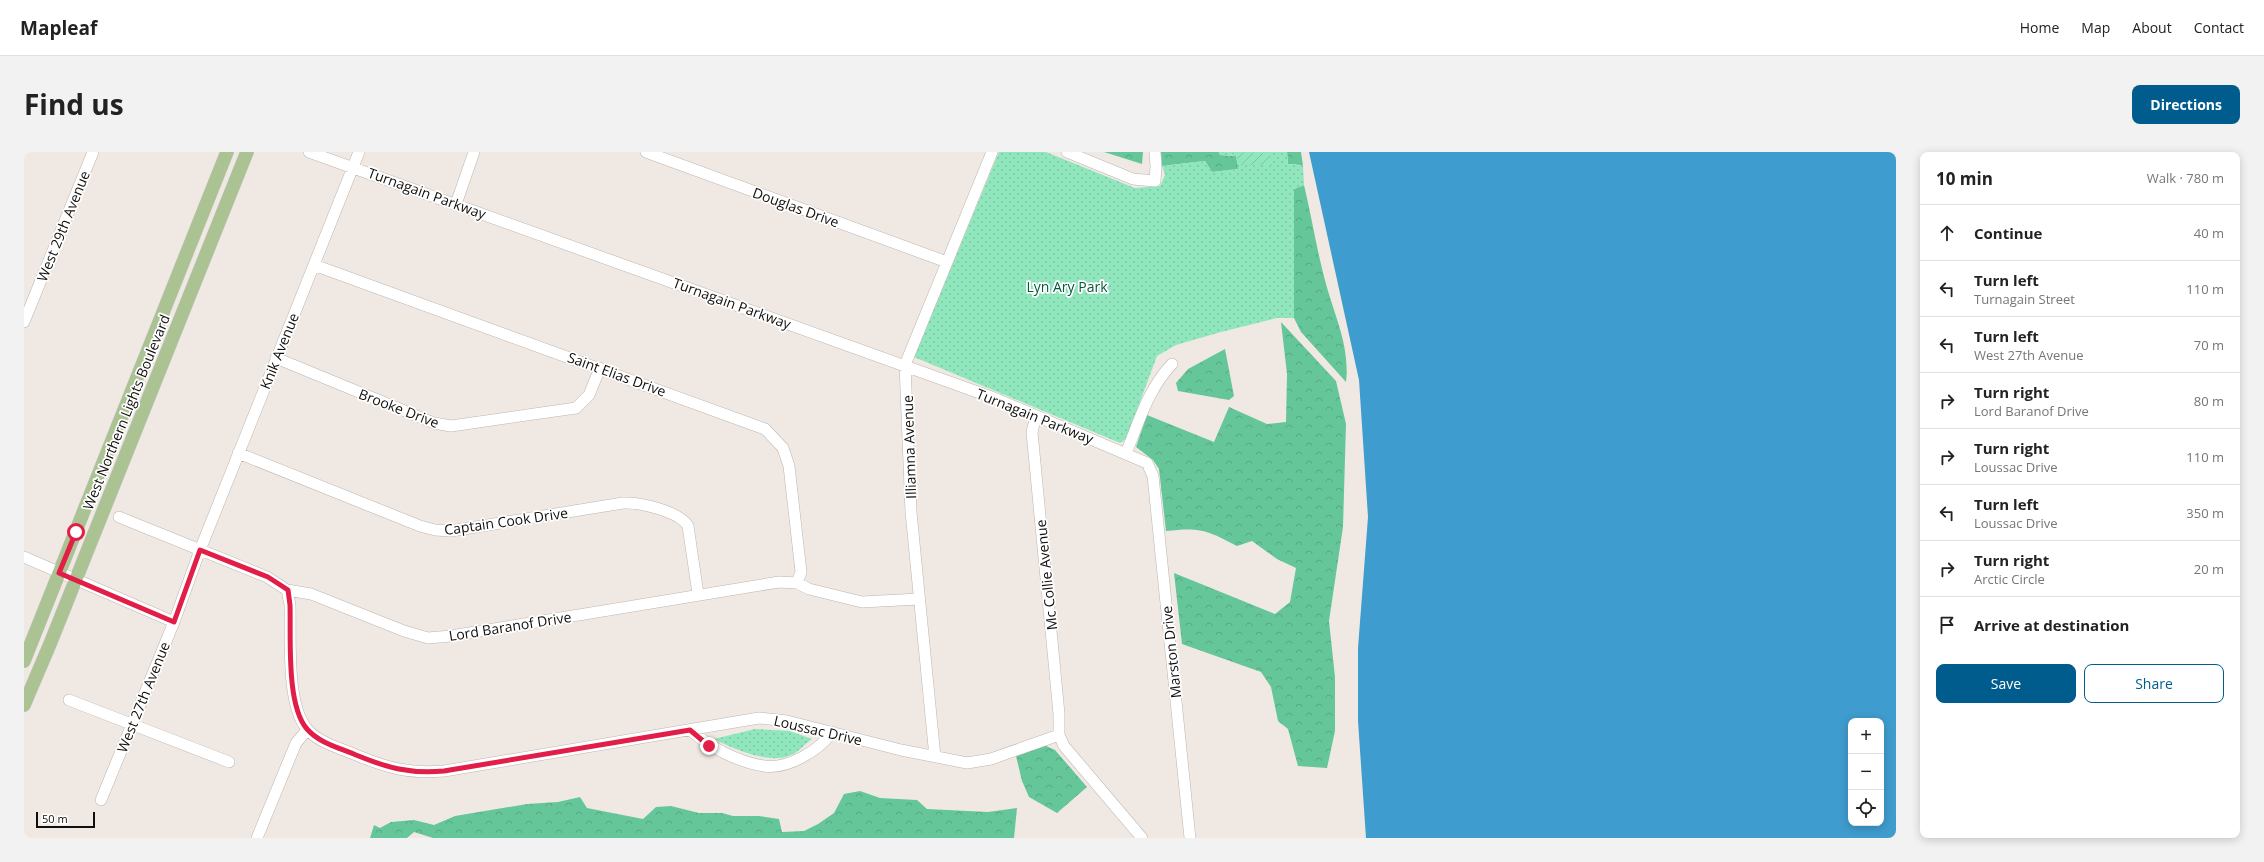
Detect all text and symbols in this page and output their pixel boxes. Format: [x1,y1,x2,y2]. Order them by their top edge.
text: Mapleaf [20,15,97,41]
text: Home [2020,18,2059,37]
text: Map [2081,18,2110,37]
text: About [2132,18,2172,37]
text: Contact [2194,18,2244,37]
text: Find us [24,85,124,123]
button: Directions [2132,85,2240,124]
street label: Turnagain Parkway [365,163,490,224]
text: 10 min [1936,167,1993,190]
street label: West 29th Avenue [32,168,94,284]
text: Walk · 780 m [2147,169,2224,187]
street label: Douglas Drive [750,183,842,231]
icon: ahead [1936,222,1958,244]
text: Continue [1974,223,2042,243]
text: 40 m [2194,224,2224,242]
text: Turn left [1974,270,2039,290]
street label: Turnagain Parkway [670,273,795,334]
park label: Lyn Ary Park [1026,277,1108,296]
icon: left [1936,278,1958,300]
text: 110 m [2186,280,2224,298]
text: Turnagain Street [1974,290,2075,308]
street label: Knik Avenue [255,310,303,392]
street label: West Northern Lights Boulevard [78,312,174,512]
text: Turn left [1974,326,2039,346]
icon: left [1936,334,1958,356]
text: 70 m [2194,336,2224,354]
text: West 27th Avenue [1974,346,2084,364]
street label: Saint Elias Drive [565,347,669,401]
text: Turn right [1974,382,2049,402]
street label: Brooke Drive [356,384,442,432]
street label: Turnagain Parkway [974,384,1097,448]
icon: right [1936,390,1958,412]
text: 80 m [2194,392,2224,410]
street label: Illiamna Avenue [898,395,920,499]
text: Lord Baranof Drive [1974,402,2089,420]
text: Turn right [1974,438,2049,458]
icon: right [1936,446,1958,468]
text: 110 m [2186,448,2224,466]
text: Loussac Drive [1974,458,2058,476]
text: Turn left [1974,494,2039,514]
icon: left [1936,502,1958,524]
street label: Captain Cook Drive [443,503,569,539]
text: 350 m [2186,504,2224,522]
text: Loussac Drive [1974,514,2058,532]
street label: Mc Collie Avenue [1031,519,1061,631]
route start [67,523,85,541]
text: Turn right [1974,550,2049,570]
icon: right [1936,558,1958,580]
text: 20 m [2194,560,2224,578]
text: Arctic Circle [1974,570,2045,588]
street label: Marston Drive [1157,605,1185,699]
street label: Lord Baranof Drive [447,607,573,645]
icon: arrive [1936,614,1958,636]
text: Arrive at destination [1974,615,2129,635]
street label: West 27th Avenue [112,639,174,755]
button: Save [1936,664,2076,703]
button: Share [2084,664,2224,703]
street label: Loussac Drive [772,711,864,749]
map controls [1848,718,1884,826]
button: + [1848,718,1884,754]
route end [700,737,718,755]
button: − [1848,754,1884,790]
button: locate [1848,790,1884,826]
scale bar [36,810,95,829]
text: 50 m [42,811,68,826]

